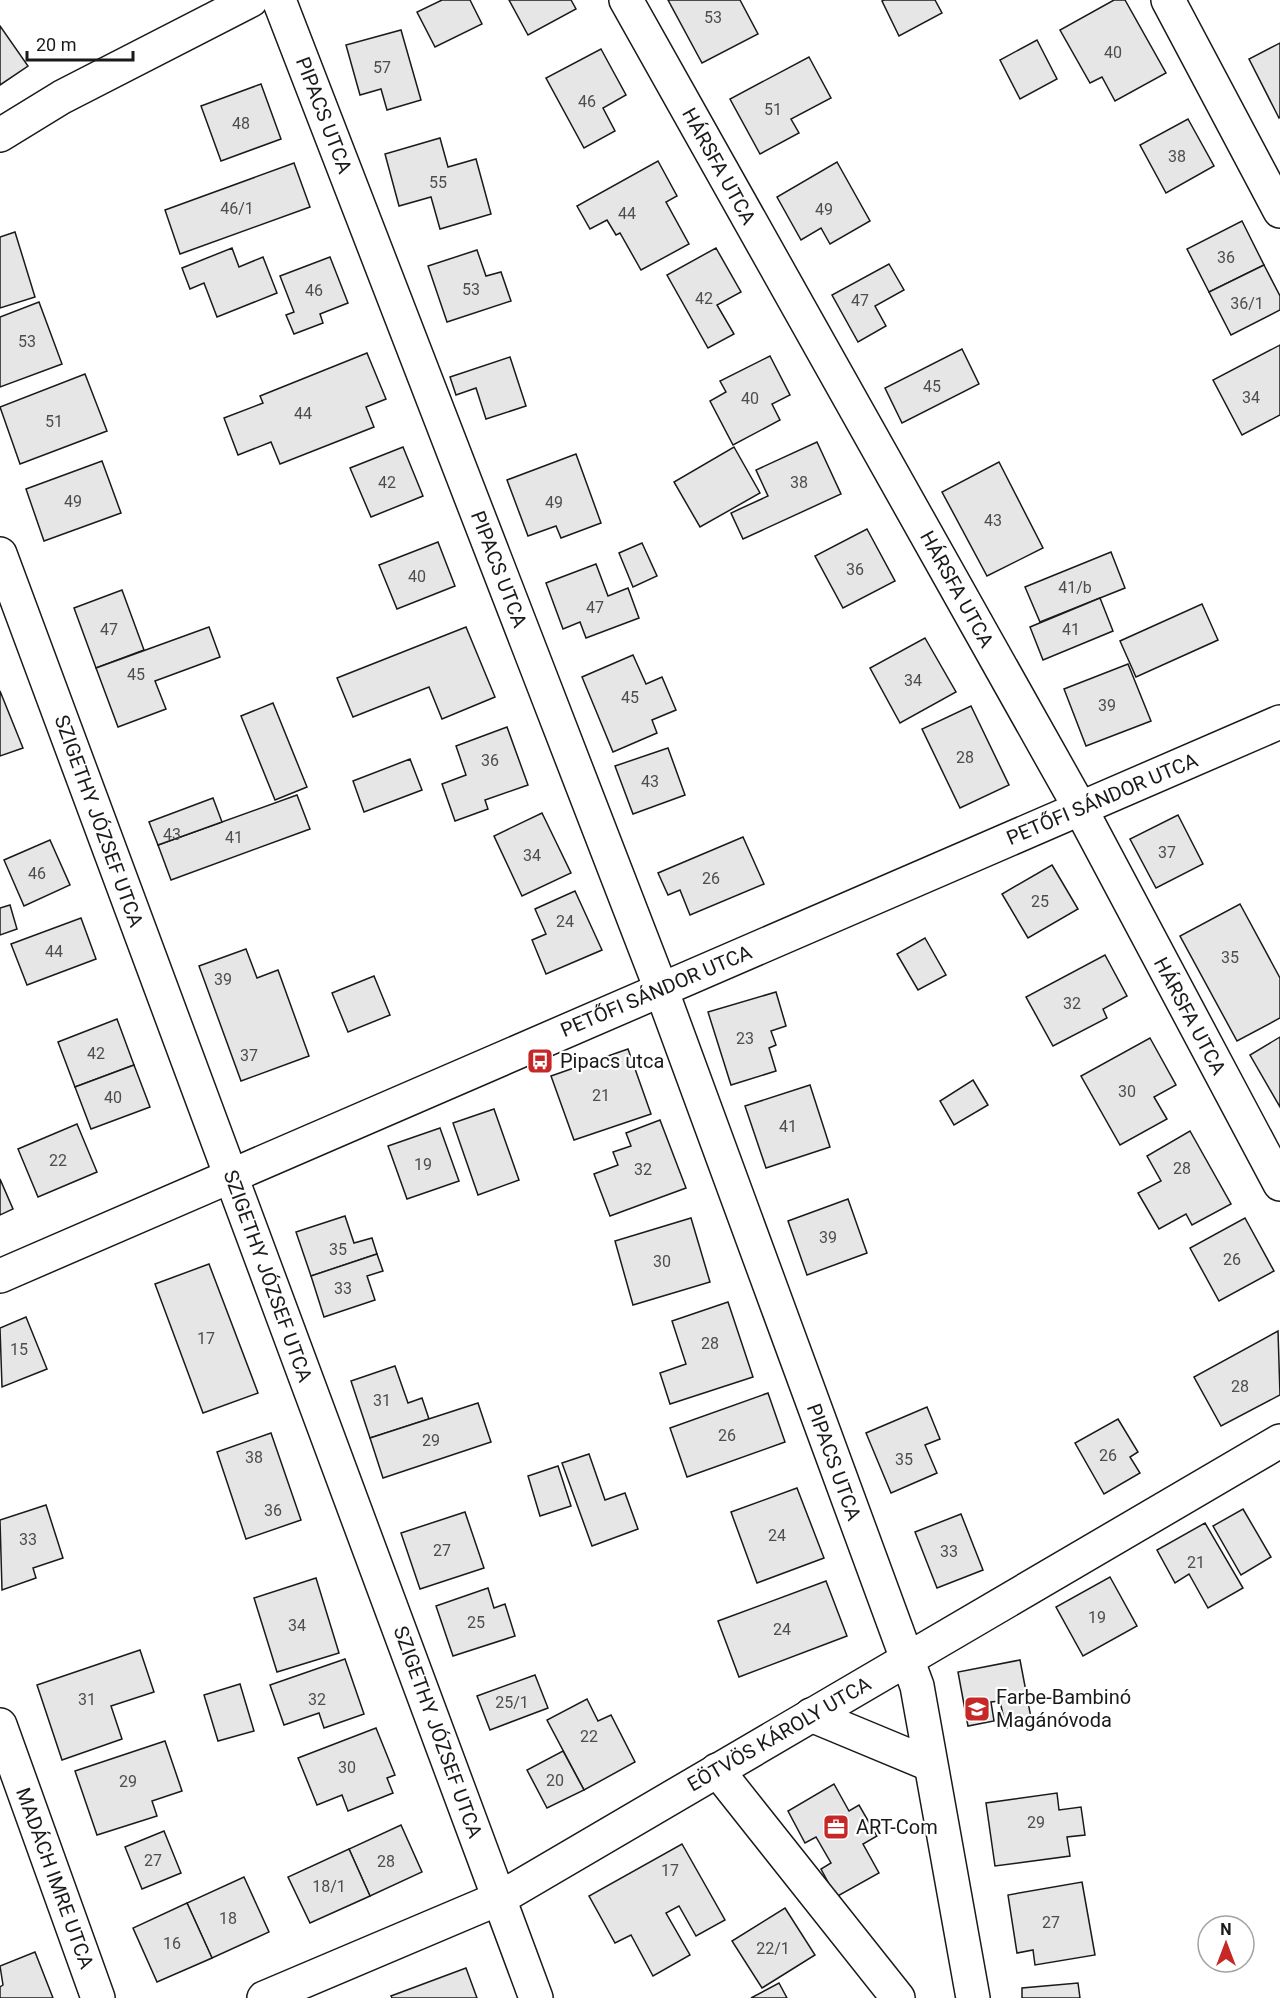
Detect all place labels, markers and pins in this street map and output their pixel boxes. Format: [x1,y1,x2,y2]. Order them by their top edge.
bus stop icon: Pipacs utca [525,1046,555,1076]
place label: Pipacs utca [560,1049,664,1073]
place label: Farbe-Bambinó Magánóvoda [996,1685,1131,1732]
school or university icon: Farbe-Bambinó Magánóvoda [962,1694,992,1724]
office icon: ART-Com [821,1812,851,1842]
place label: ART-Com [856,1815,938,1839]

